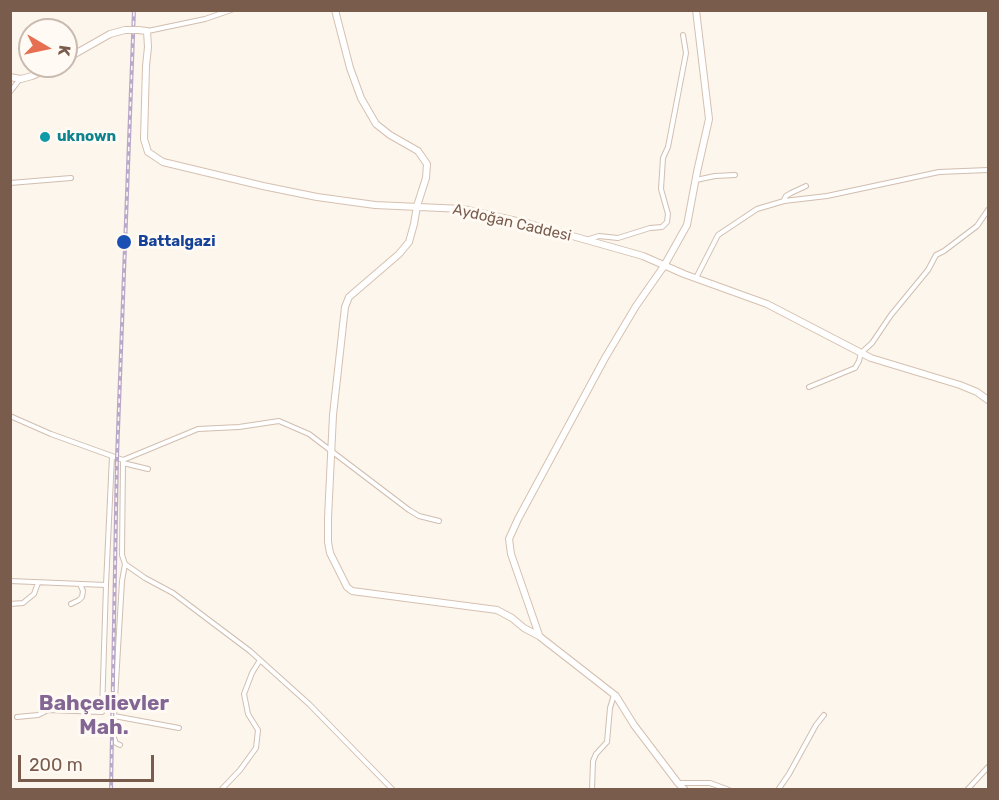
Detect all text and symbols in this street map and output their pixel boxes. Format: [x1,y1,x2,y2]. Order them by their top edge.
north arrow [18,18,78,78]
text: K [54,44,75,57]
place label: uknown [57,128,116,146]
marker: uknown [38,130,52,144]
street label: Aydoğan Caddesi [451,201,573,245]
marker: Battalgazi [115,233,133,251]
place label: Battalgazi [138,233,215,251]
district label: Bahçelievler Mah. [39,691,169,741]
scale bar [21,743,158,781]
text: 200 m [29,754,83,776]

